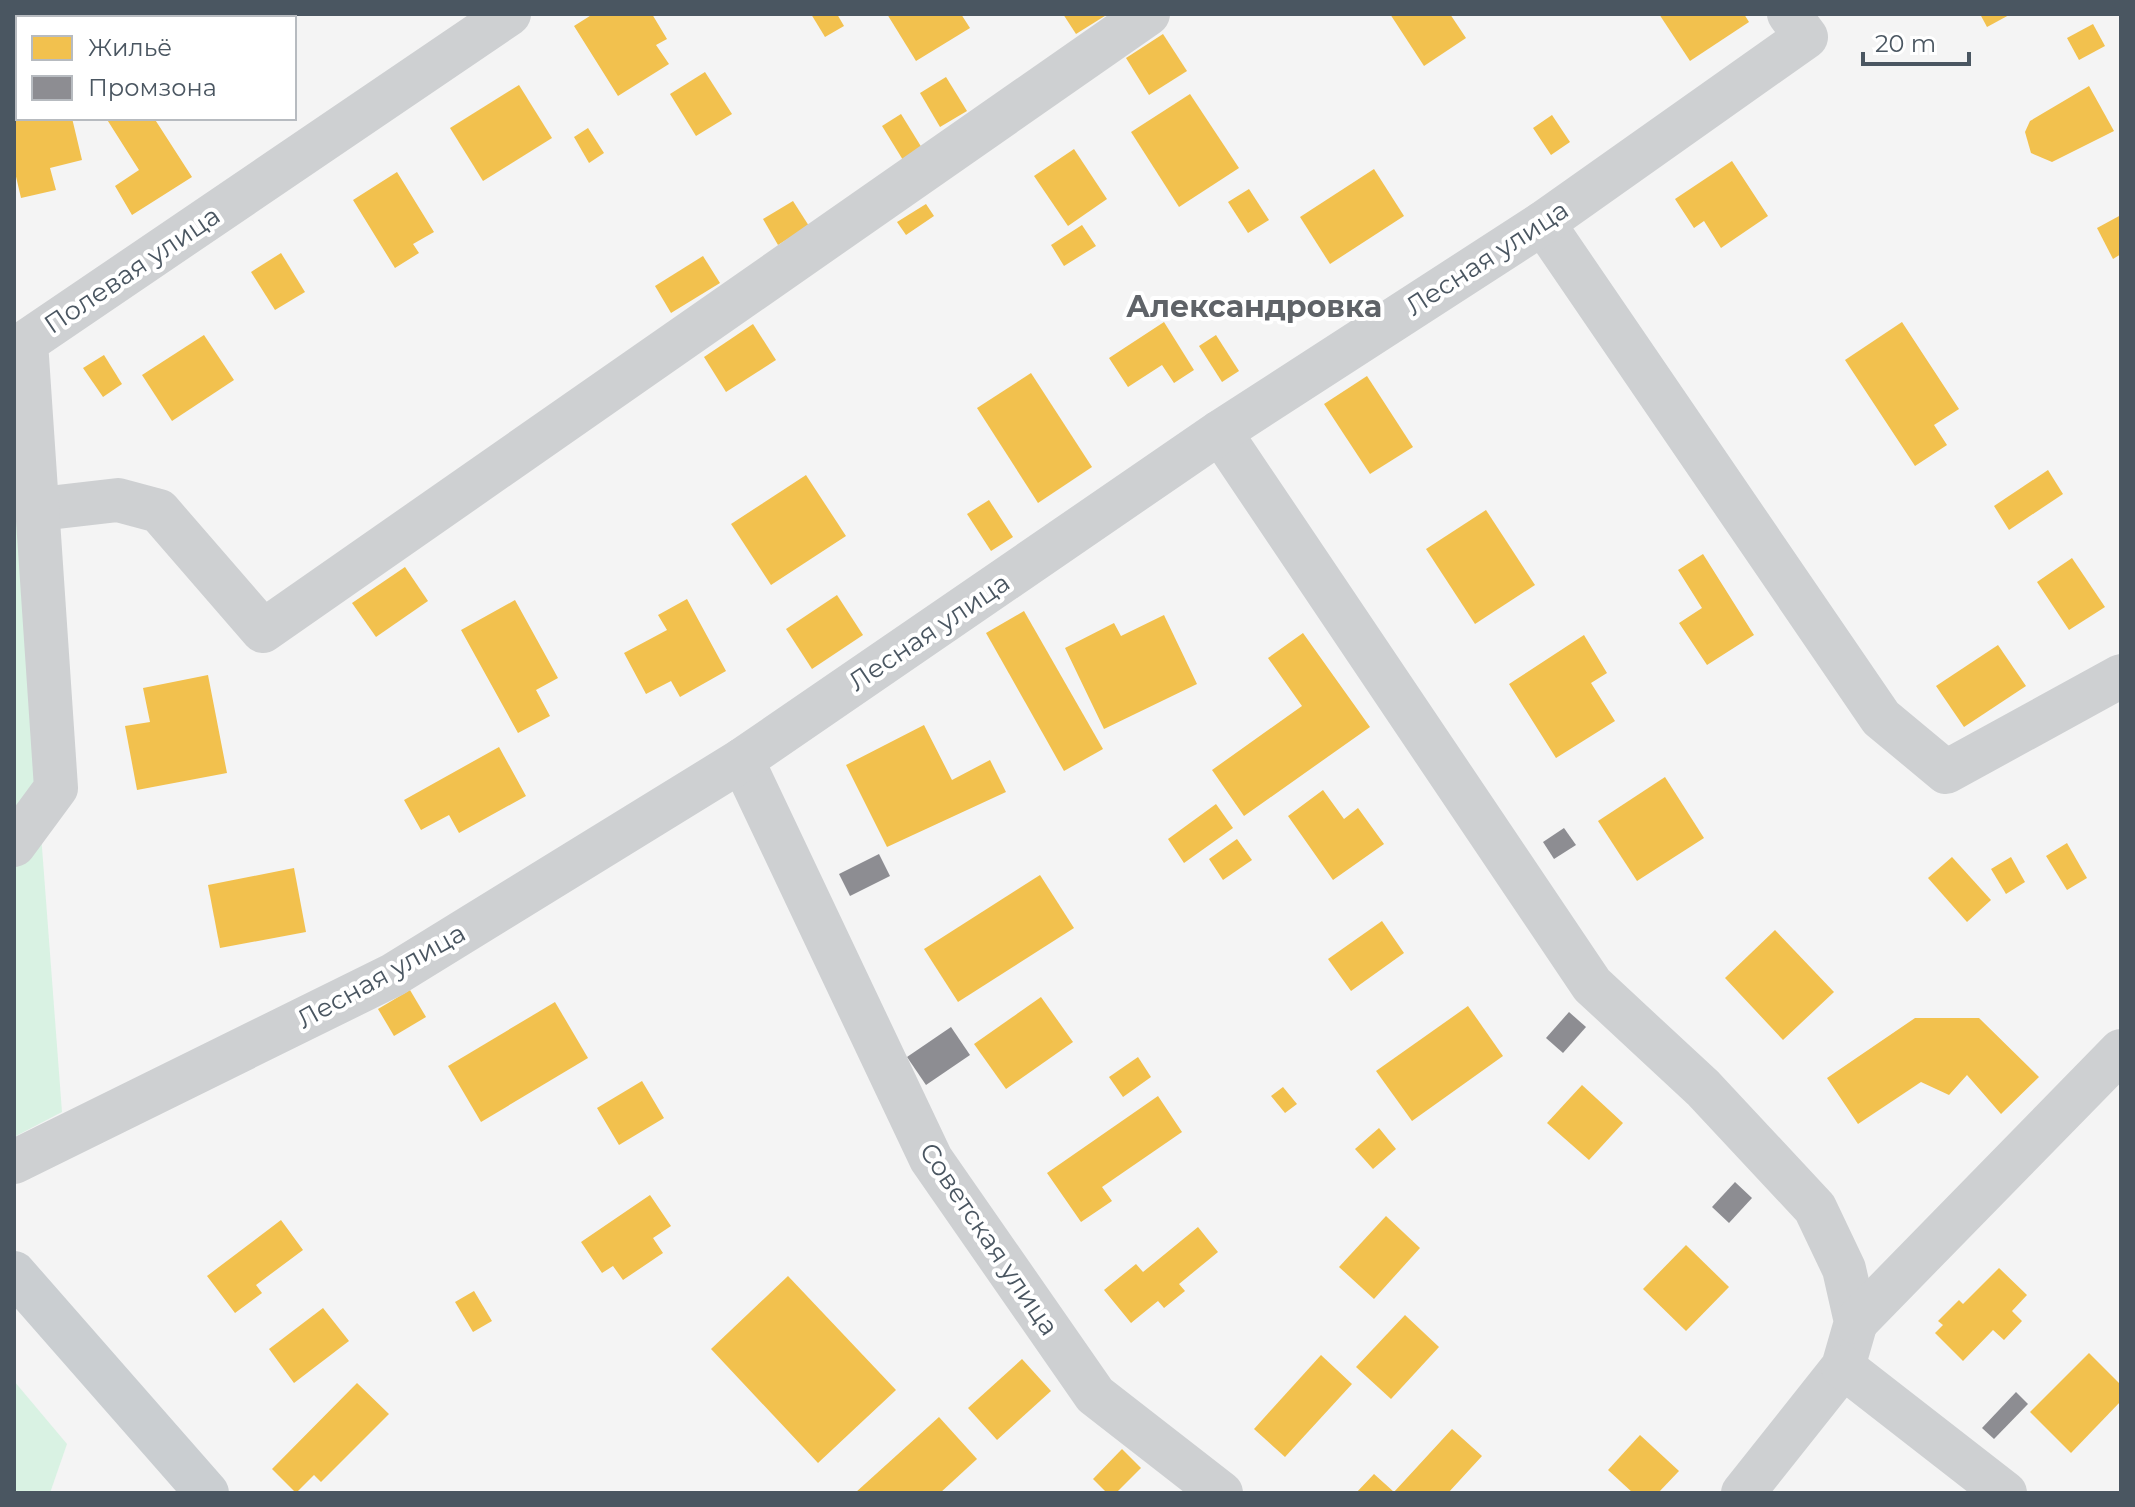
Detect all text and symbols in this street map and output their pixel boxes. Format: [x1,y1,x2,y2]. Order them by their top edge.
legend [16,16,296,120]
scale bar [1863,16,1969,66]
text: 20 m [1875,29,1936,58]
text: Жильё [88,33,172,62]
text: Промзона [88,73,217,102]
street label: Лесная улица [1400,194,1574,322]
street label: Полевая улица [38,199,226,341]
district label: Александровка [1126,288,1382,325]
street label: Лесная улица [842,566,1016,698]
street label: Лесная улица [291,917,471,1035]
street label: Советская улица [913,1136,1065,1342]

